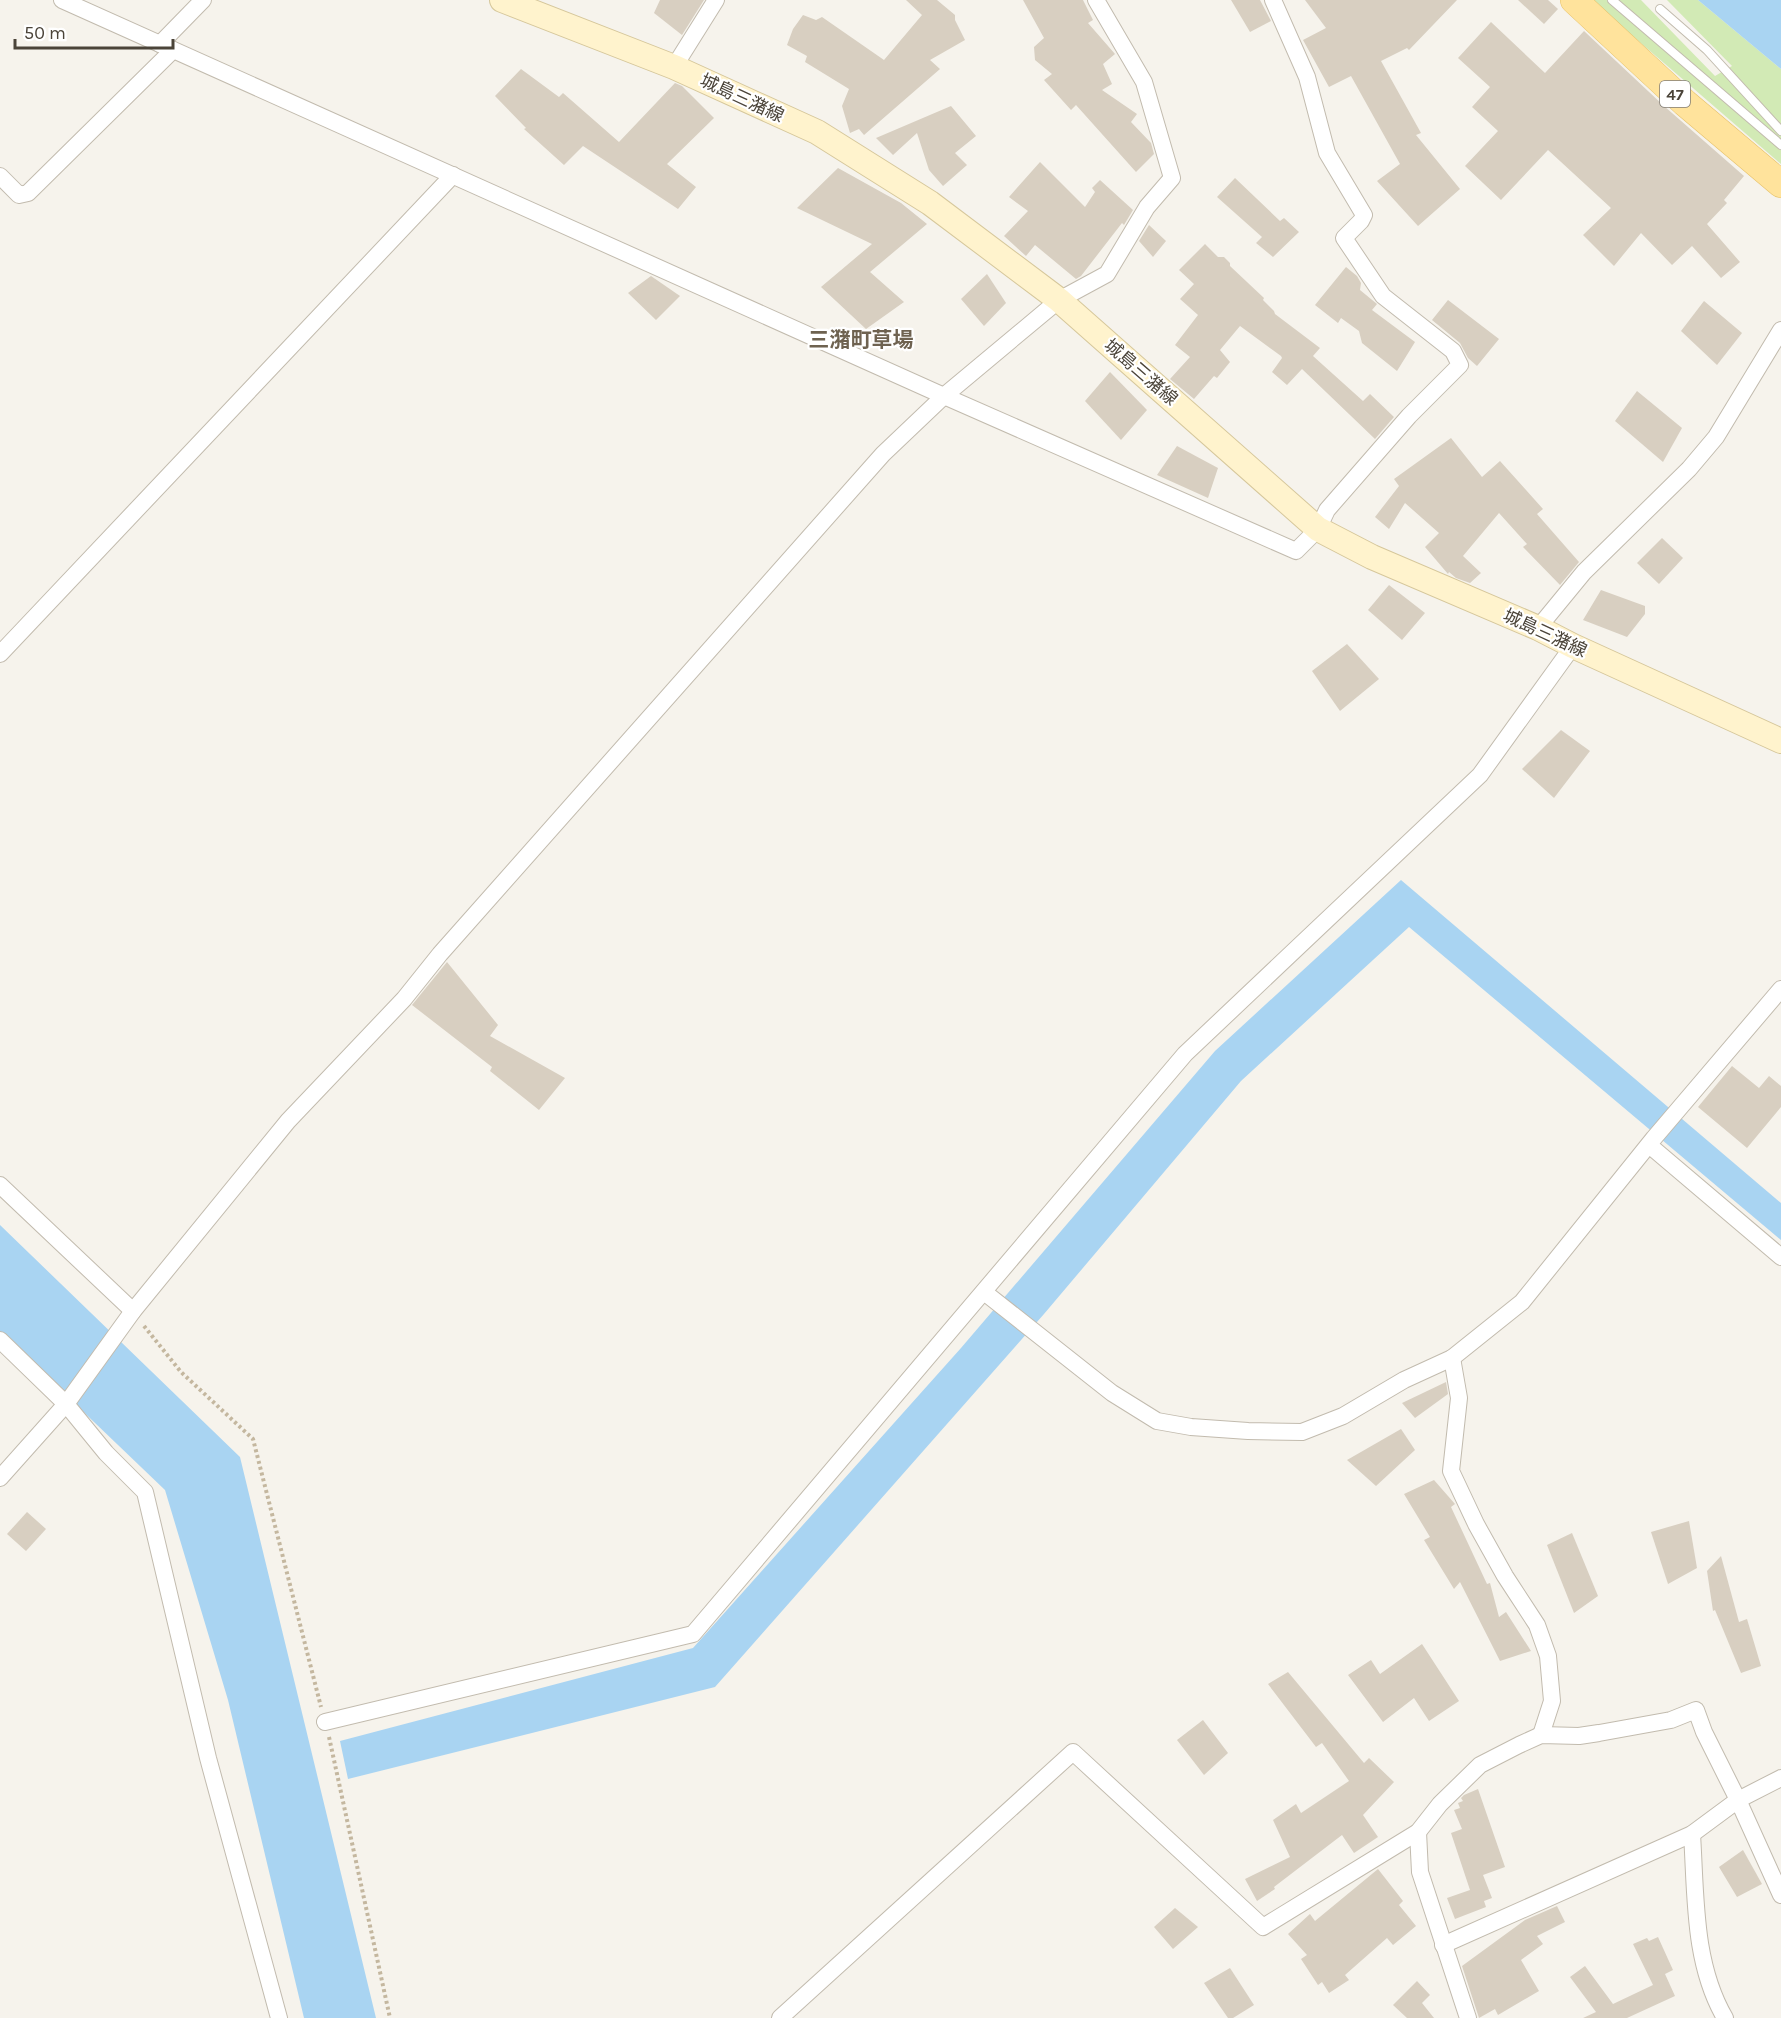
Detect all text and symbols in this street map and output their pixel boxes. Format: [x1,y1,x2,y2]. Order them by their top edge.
scale bar [15,12,172,50]
text: 50 m [24,22,66,44]
street label: 城島三潴線 [697,69,787,127]
road number: 47 [1660,81,1690,107]
district label: 三潴町草場 [809,328,914,352]
street label: 城島三潴線 [1100,334,1182,410]
street label: 城島三潴線 [1500,604,1590,662]

